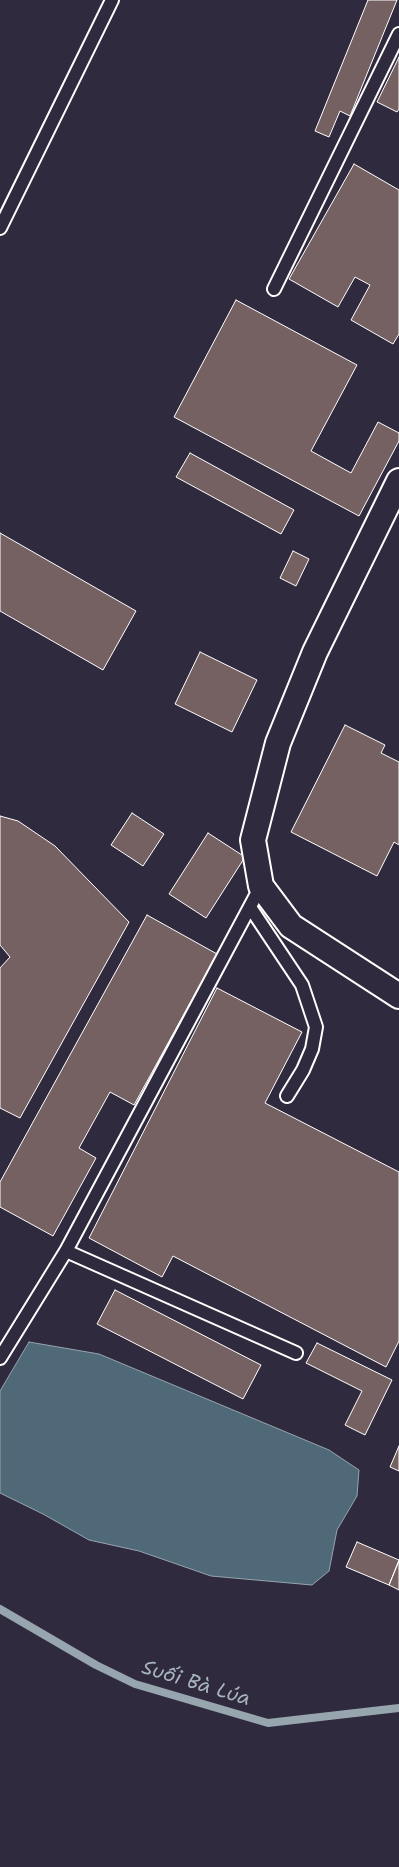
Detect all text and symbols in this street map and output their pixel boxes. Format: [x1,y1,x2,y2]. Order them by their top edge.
water label: Suối Bà Lúa [139,1656,253,1712]

